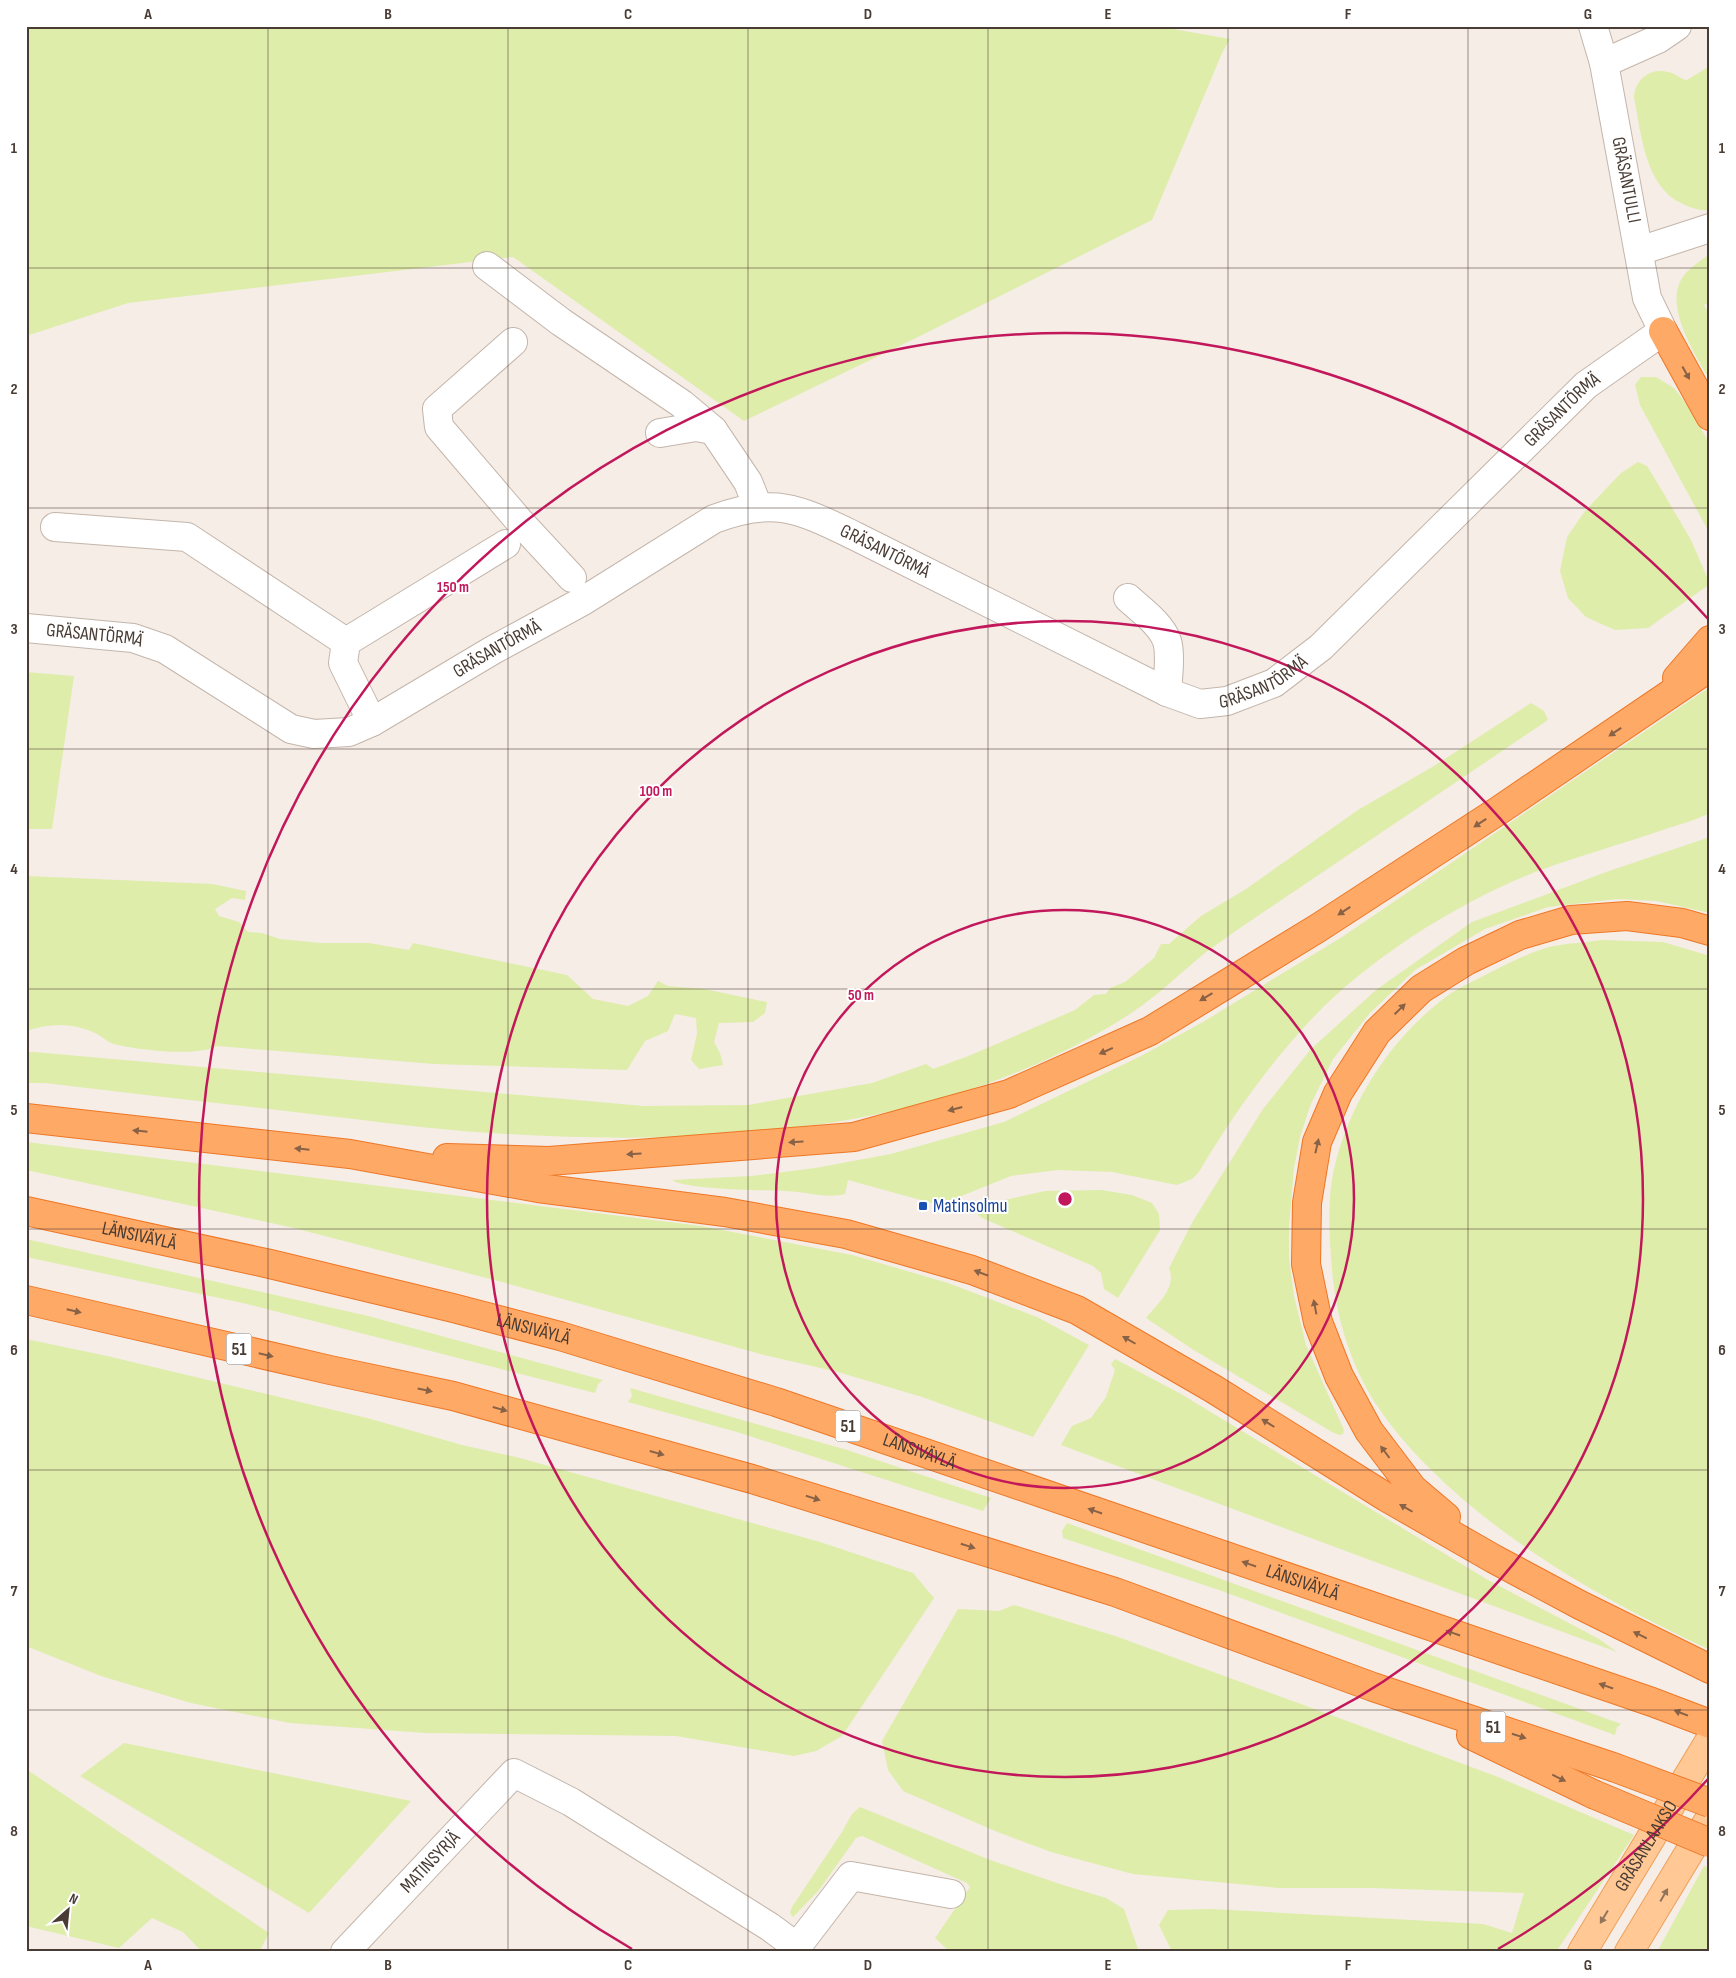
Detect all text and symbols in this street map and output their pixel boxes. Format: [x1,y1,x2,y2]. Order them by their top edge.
text: A [143,5,152,24]
text: B [384,5,392,24]
text: C [624,5,632,24]
text: D [864,5,872,24]
text: E [1105,5,1112,24]
text: F [1345,5,1352,24]
text: G [1584,5,1592,24]
street label: GRÄSANTULLI [1606,135,1646,225]
text: 1 [11,139,18,158]
text: 1 [1719,139,1726,158]
street label: GRÄSANTÖRMÄ [1519,367,1605,452]
one-way arrow [1682,367,1691,380]
text: 2 [10,380,18,399]
text: 2 [1718,380,1726,399]
street label: GRÄSANTÖRMÄ [836,519,935,584]
text: 150 m [437,578,469,597]
street label: GRÄSANTÖRMÄ [449,614,545,683]
street label: GRÄSANTÖRMÄ [45,618,147,652]
text: 3 [10,620,18,639]
text: 3 [1718,620,1726,639]
street label: GRÄSANTÖRMÄ [1218,650,1313,713]
one-way arrow [1608,727,1621,737]
text: 100 m [640,782,672,801]
one-way arrow [1473,818,1487,828]
text: 4 [10,860,18,879]
text: 4 [1718,860,1726,879]
one-way arrow [1337,906,1350,916]
text: 50 m [848,986,874,1005]
one-way arrow [1199,992,1212,1001]
one-way arrow [1394,1003,1406,1015]
one-way arrow [1099,1047,1113,1055]
text: 5 [10,1101,18,1120]
text: 5 [1718,1101,1726,1120]
one-way arrow [947,1106,962,1114]
one-way arrow [132,1127,148,1135]
one-way arrow [788,1138,804,1146]
one-way arrow [1313,1138,1321,1154]
one-way arrow [293,1145,309,1153]
one-way arrow [626,1151,642,1159]
centre of rings [1056,1190,1074,1208]
place label: Matinsolmu [933,1195,1007,1218]
marker: Matinsolmu [917,1200,929,1212]
street label: LÄNSIVÄYLÄ [100,1216,180,1255]
one-way arrow [973,1269,988,1277]
one-way arrow [1310,1298,1318,1314]
one-way arrow [66,1307,81,1315]
street label: LÄNSIVÄYLÄ [494,1308,574,1350]
road number: 51 [226,1334,252,1365]
one-way arrow [1121,1336,1136,1344]
text: 6 [10,1341,18,1360]
text: 6 [1718,1341,1726,1360]
one-way arrow [259,1351,274,1359]
one-way arrow [417,1386,432,1394]
one-way arrow [493,1406,508,1414]
road number: 51 [836,1410,860,1442]
one-way arrow [1262,1418,1275,1428]
street label: LÄNSIVÄYLÄ [880,1428,960,1475]
one-way arrow [1380,1445,1390,1459]
one-way arrow [649,1449,664,1457]
one-way arrow [805,1495,820,1502]
one-way arrow [1400,1504,1413,1513]
one-way arrow [1088,1507,1103,1514]
one-way arrow [961,1543,976,1551]
one-way arrow [1241,1559,1256,1567]
street label: LÄNSIVÄYLÄ [1263,1559,1343,1606]
text: 7 [11,1582,18,1601]
text: 7 [1719,1582,1726,1601]
one-way arrow [1445,1629,1460,1636]
one-way arrow [1633,1631,1647,1639]
one-way arrow [1599,1682,1614,1689]
one-way arrow [1673,1709,1688,1717]
road number: 51 [1480,1711,1506,1742]
one-way arrow [1512,1732,1527,1740]
one-way arrow [1552,1774,1566,1782]
street label: GRÄSANLAAKSO [1610,1796,1682,1896]
text: 8 [10,1822,18,1841]
text: 8 [1718,1822,1726,1841]
street label: MATINSYRJÄ [395,1825,465,1898]
north arrow [42,1886,92,1936]
one-way arrow [1660,1889,1669,1902]
text: N [66,1890,81,1908]
one-way arrow [1599,1910,1608,1923]
text: A [143,1956,152,1975]
text: B [384,1956,392,1975]
text: C [624,1956,632,1975]
text: D [864,1956,872,1975]
text: E [1105,1956,1112,1975]
text: F [1345,1956,1352,1975]
text: G [1584,1956,1592,1975]

